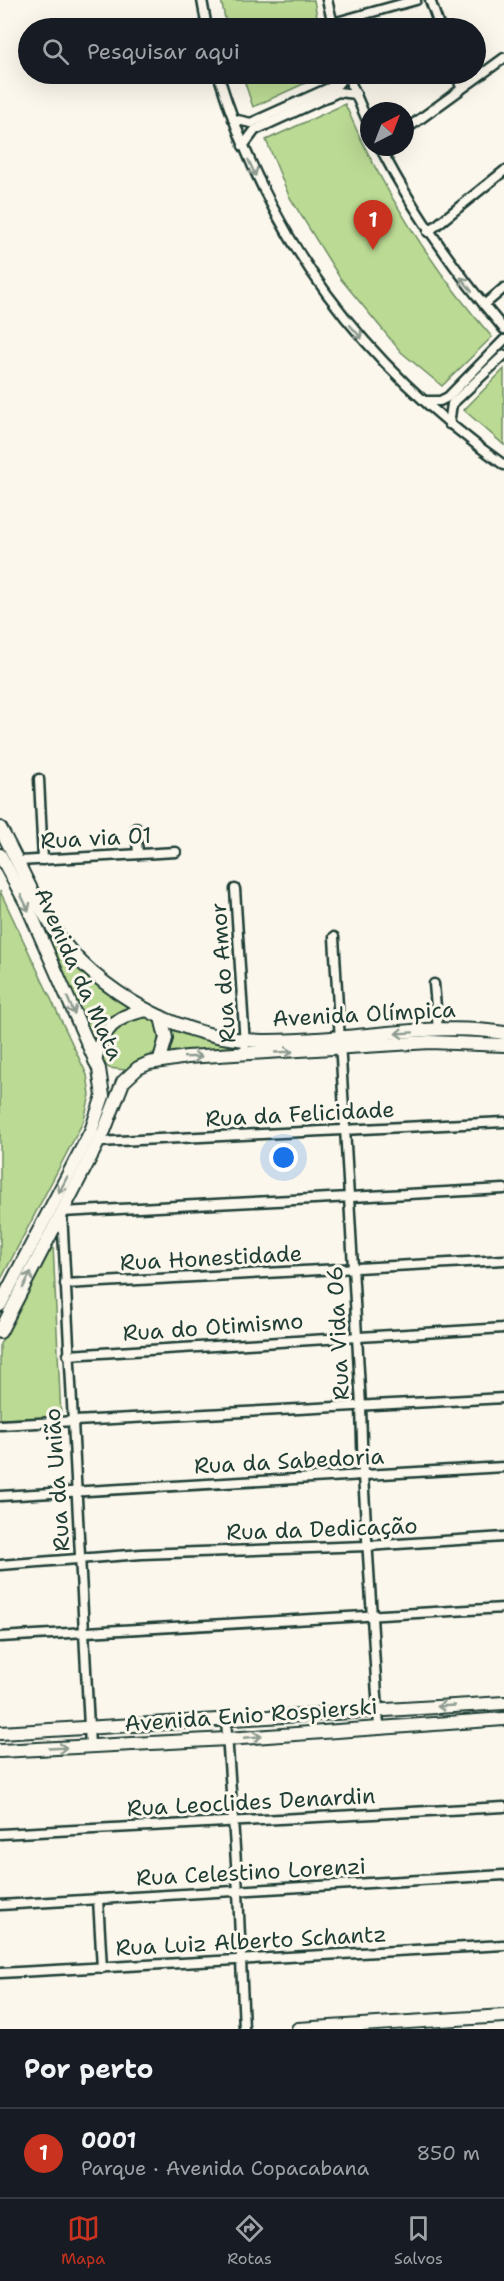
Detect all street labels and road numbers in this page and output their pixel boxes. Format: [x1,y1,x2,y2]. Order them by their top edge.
street label: Rua via 01 [40,821,152,855]
street label: Avenida da Mata [28,883,130,1065]
street label: Rua do Amor [204,902,242,1044]
street label: Avenida Olímpica [272,995,457,1033]
street label: Rua da Felicidade [205,1095,395,1133]
street label: Rua Honestidade [119,1239,303,1277]
street label: Rua Vida 06 [320,1265,356,1401]
street label: Rua do Otimismo [122,1306,304,1348]
street label: Rua da União [38,1407,76,1553]
street label: Rua da Sabedoria [193,1442,385,1480]
street label: Rua da Dedicação [226,1511,418,1547]
street label: Avenida Enio Rospierski [124,1692,378,1738]
street label: Rua Leoclides Denardin [126,1781,376,1823]
street label: Rua Celestino Lorenzi [135,1852,367,1892]
street label: Rua Luiz Alberto Schantz [115,1919,387,1963]

